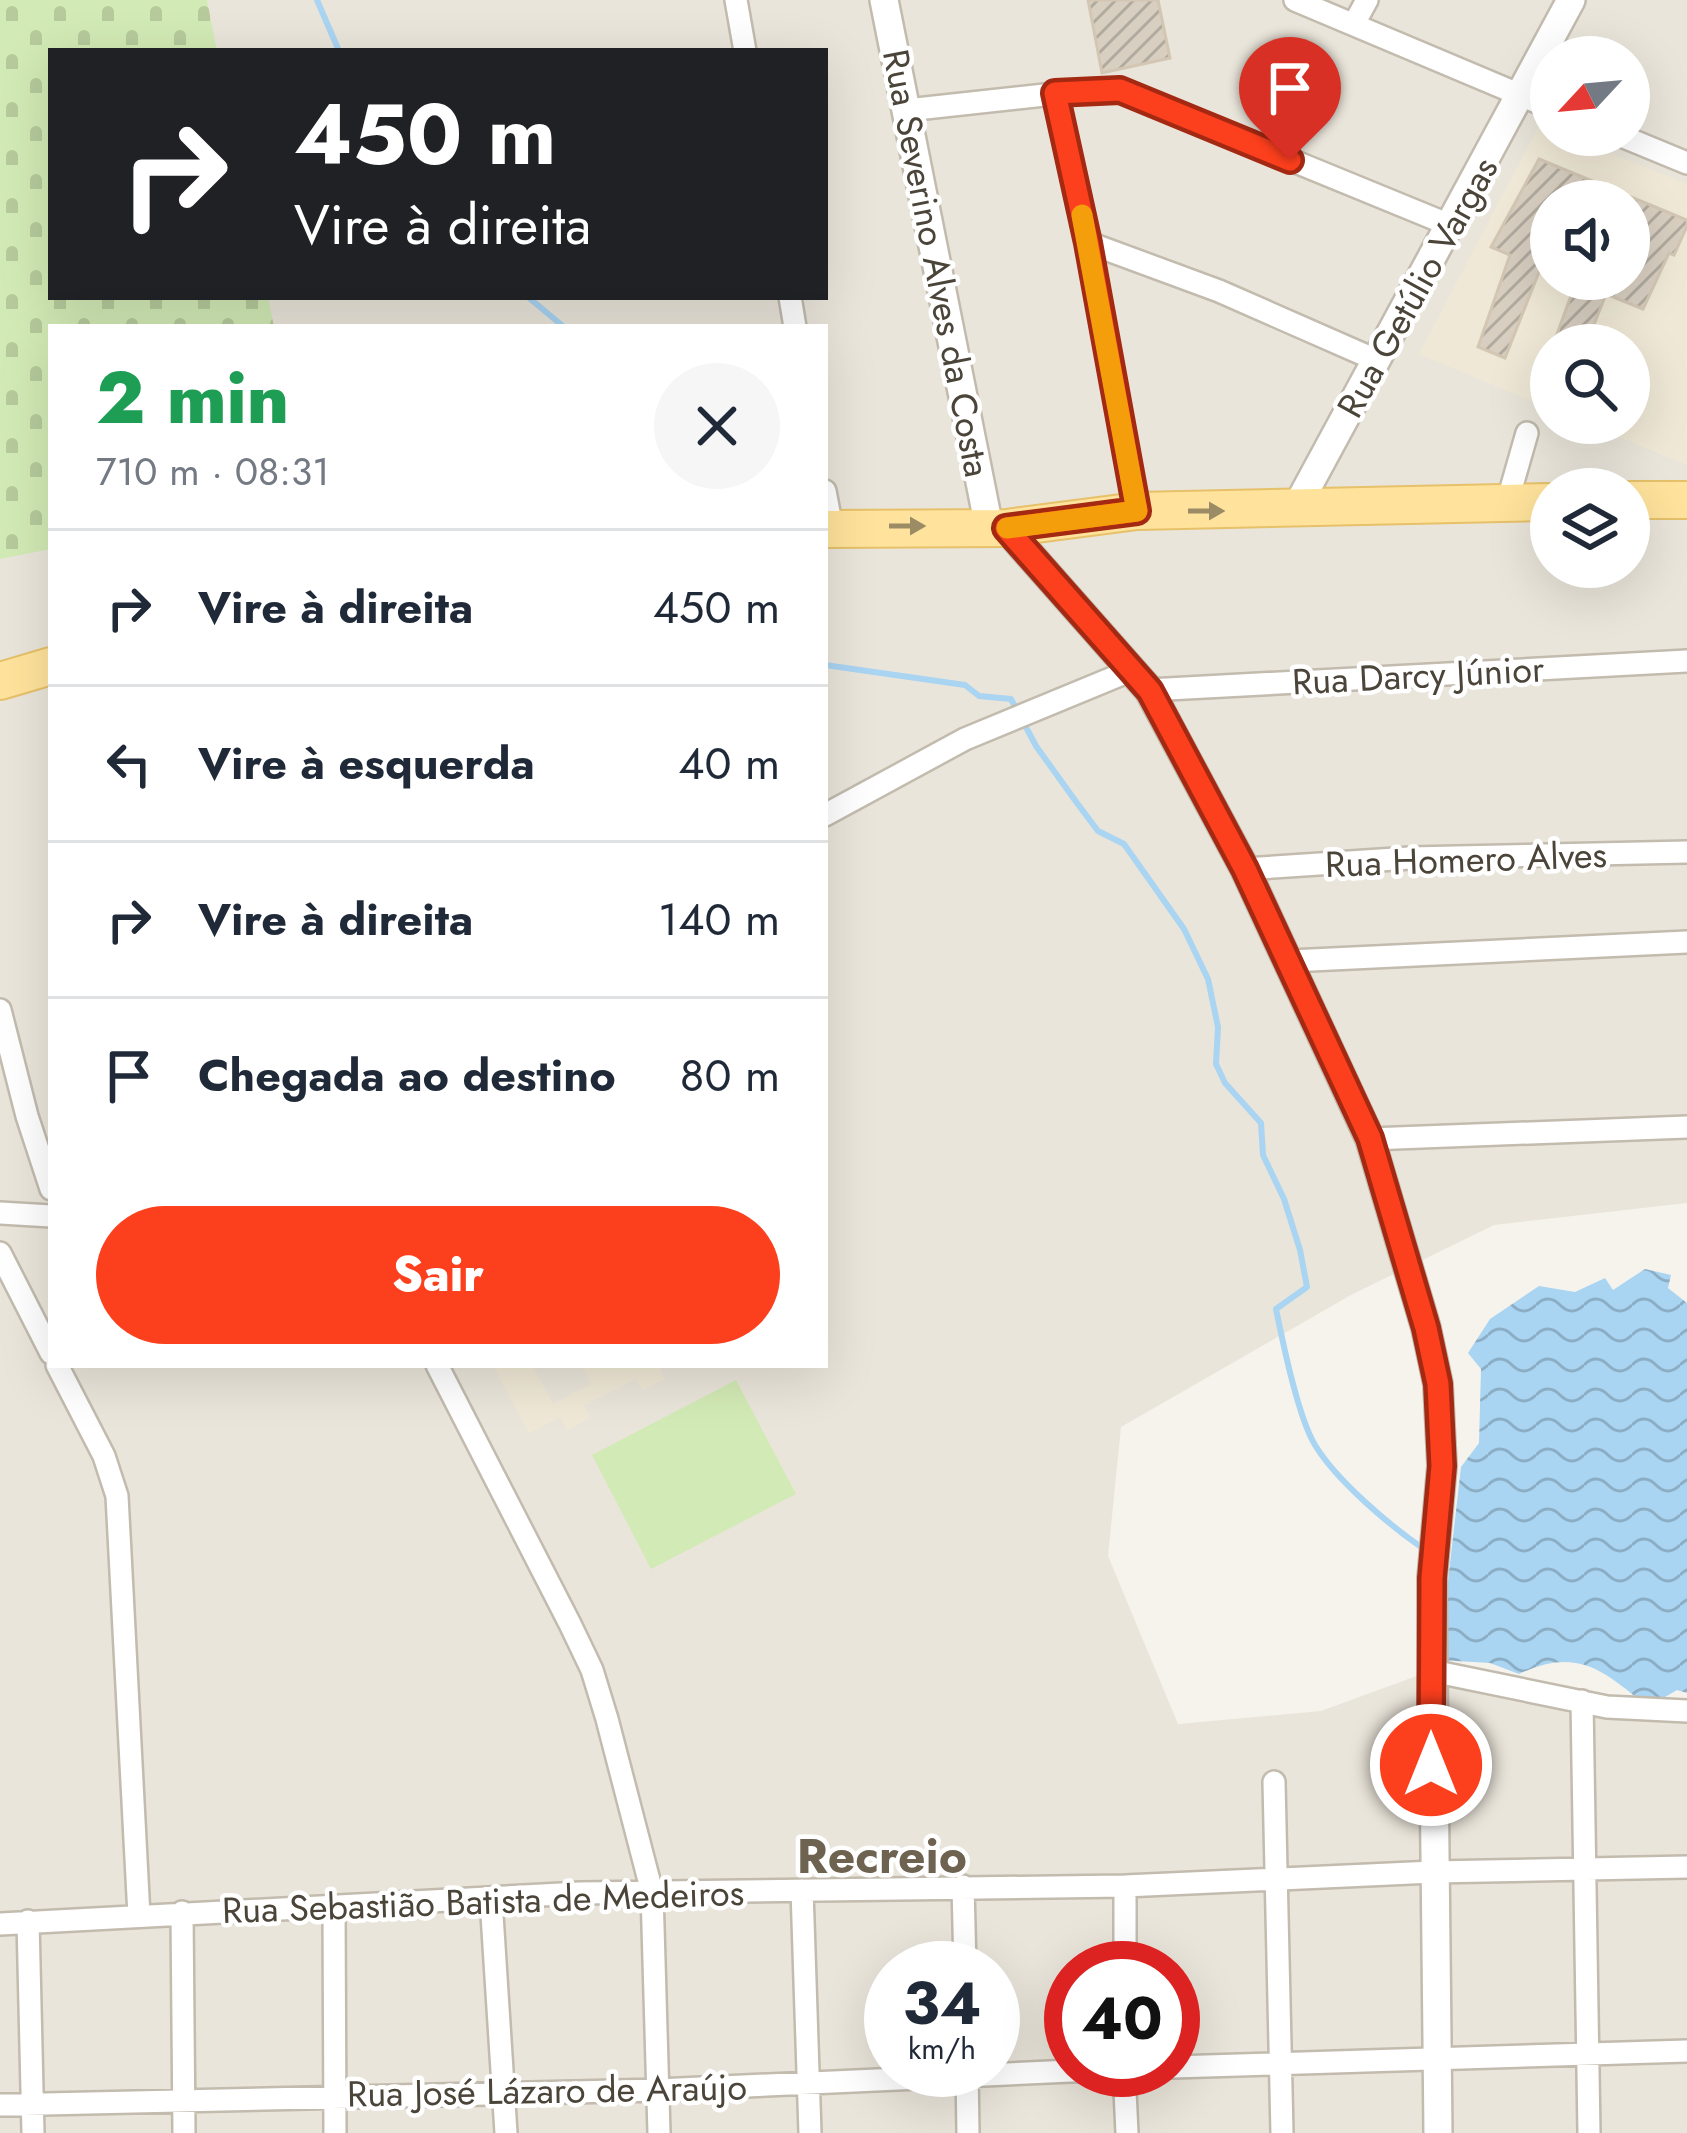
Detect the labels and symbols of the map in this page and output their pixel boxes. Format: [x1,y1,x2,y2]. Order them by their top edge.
north arrow [1530,36,1650,156]
pin [1239,37,1341,160]
street label: Rua Severino Alves da Costa [870,45,1004,481]
street label: Rua Getúlio Vargas [1324,147,1510,427]
one-way arrow [1188,501,1226,521]
one-way arrow [889,516,927,536]
street label: Rua Darcy Júnior [1291,642,1546,708]
street label: Rua Homero Alves [1324,828,1608,890]
position arrow [1368,1702,1494,1828]
district label: Recreio [797,1822,967,1891]
street label: Rua Sebastião Batista de Medeiros [221,1866,745,1936]
speed limit sign: 40 [1044,1941,1200,2097]
street label: Rua José Lázaro de Araújo [347,2061,747,2119]

